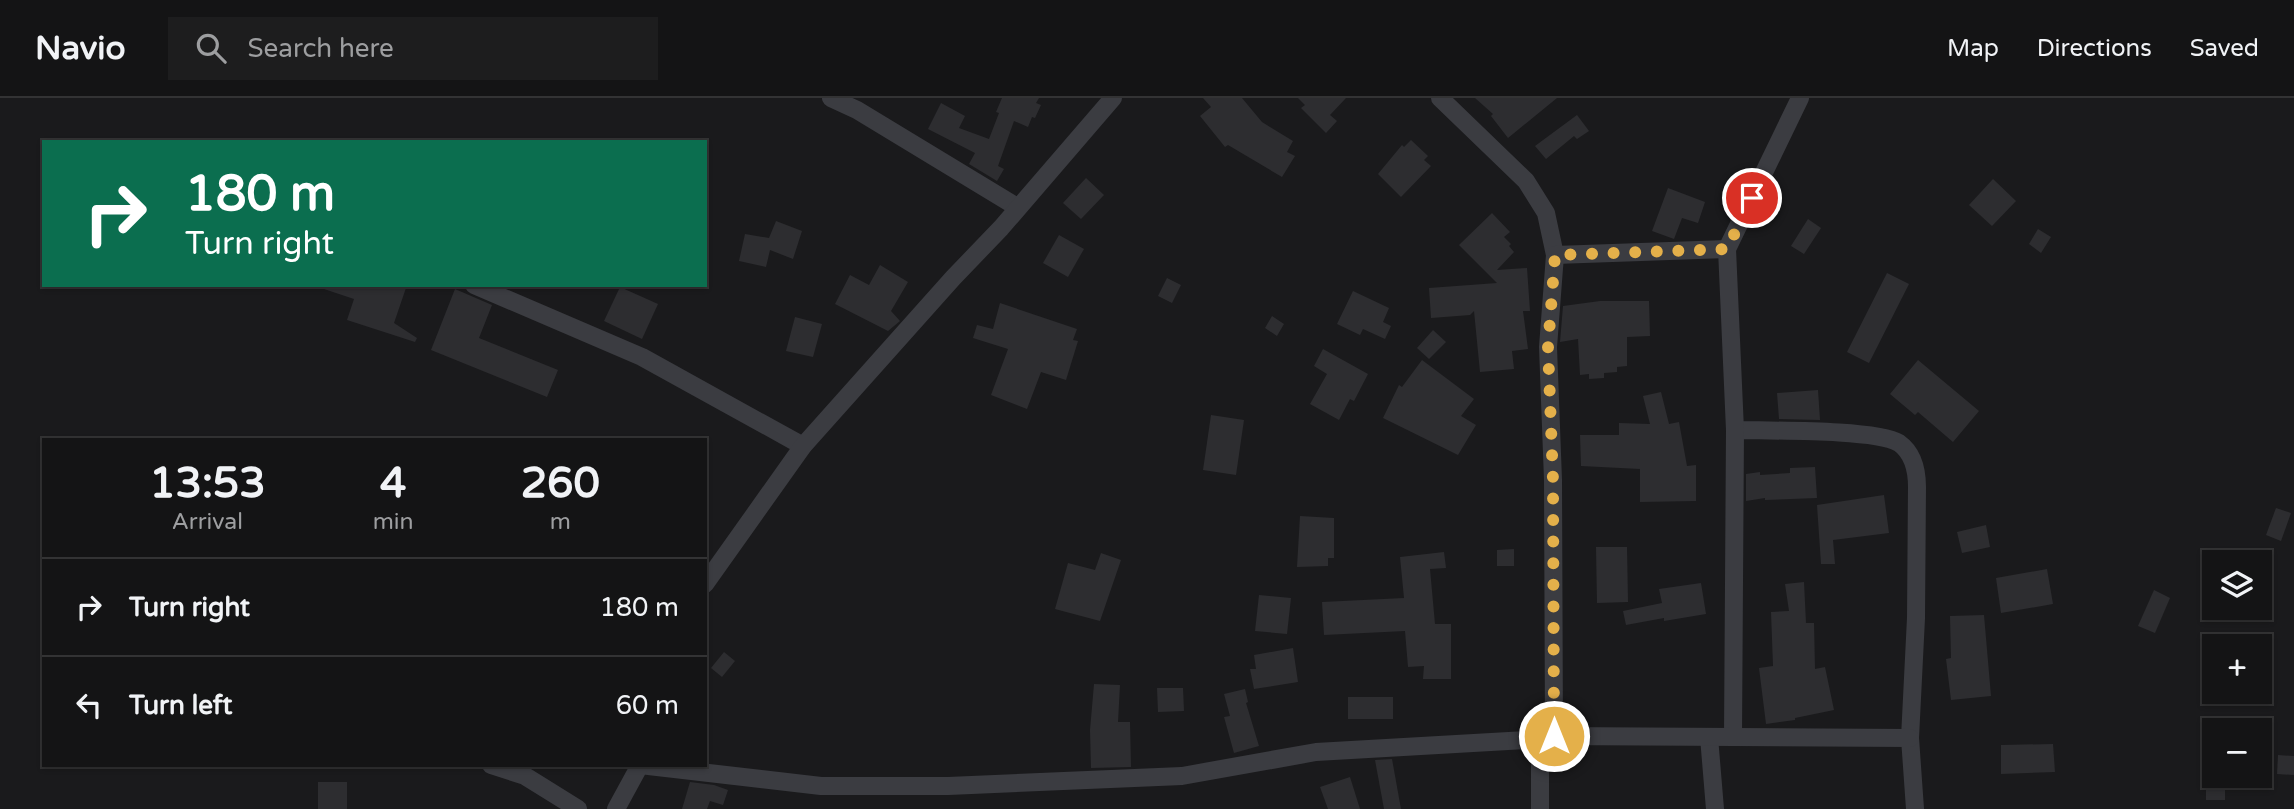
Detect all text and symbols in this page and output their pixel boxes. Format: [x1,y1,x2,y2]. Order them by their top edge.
search box [168,17,658,80]
text: Navio [35,29,126,68]
icon: search [192,29,230,67]
text: Search here [248,33,394,64]
text: Map [1947,34,1999,63]
text: Directions [2037,34,2152,63]
text: Saved [2190,34,2259,63]
text: 180 m [185,165,335,224]
icon: right [70,168,161,259]
pin [1722,168,1782,228]
icon: arrive [1733,179,1771,217]
text: Turn right [185,225,334,263]
text: 13:53 [149,458,266,509]
text: 4 [380,458,406,509]
text: 260 [521,458,600,509]
text: Arrival [172,508,243,536]
text: min [373,508,414,536]
text: m [550,508,571,536]
map controls [2202,550,2272,788]
button: layers [2202,550,2272,620]
icon: right [70,588,108,626]
text: Turn right [129,592,250,623]
text: 180 m [599,592,679,623]
button: + [2202,634,2272,704]
icon: left [70,686,108,724]
text: Turn left [129,690,232,721]
text: 60 m [616,690,679,721]
position arrow [1517,699,1591,773]
button: − [2202,718,2272,788]

